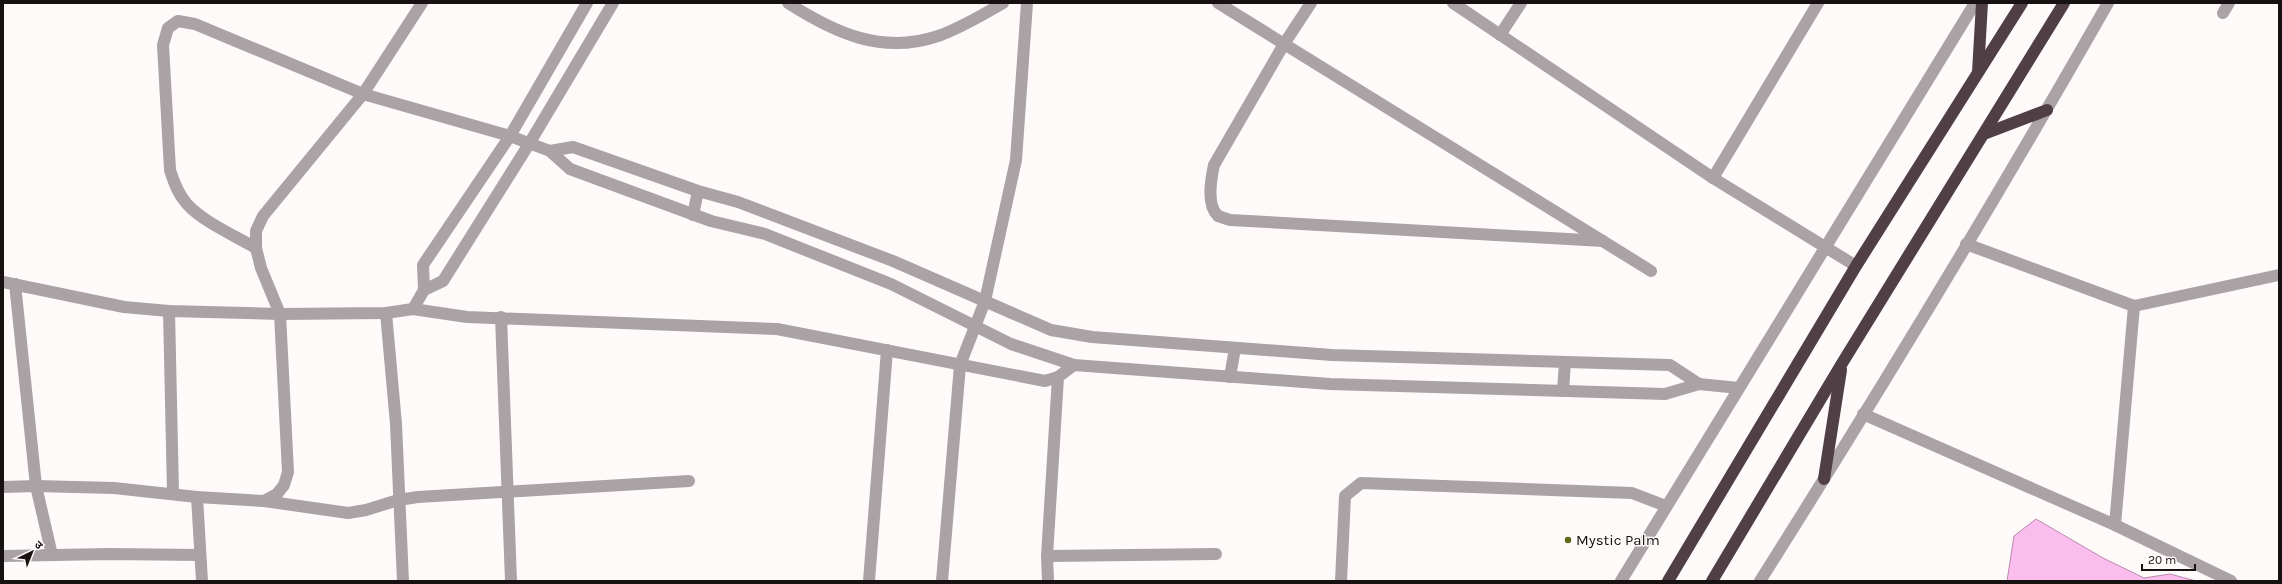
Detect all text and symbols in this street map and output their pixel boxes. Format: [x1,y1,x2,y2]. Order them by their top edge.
place label: Mystic Palm [1576,531,1660,549]
north arrow [12,532,52,572]
marker: Mystic Palm [1563,535,1573,545]
text: उ [32,538,46,552]
scale bar [2142,546,2195,572]
text: 20 m [2148,553,2176,567]

